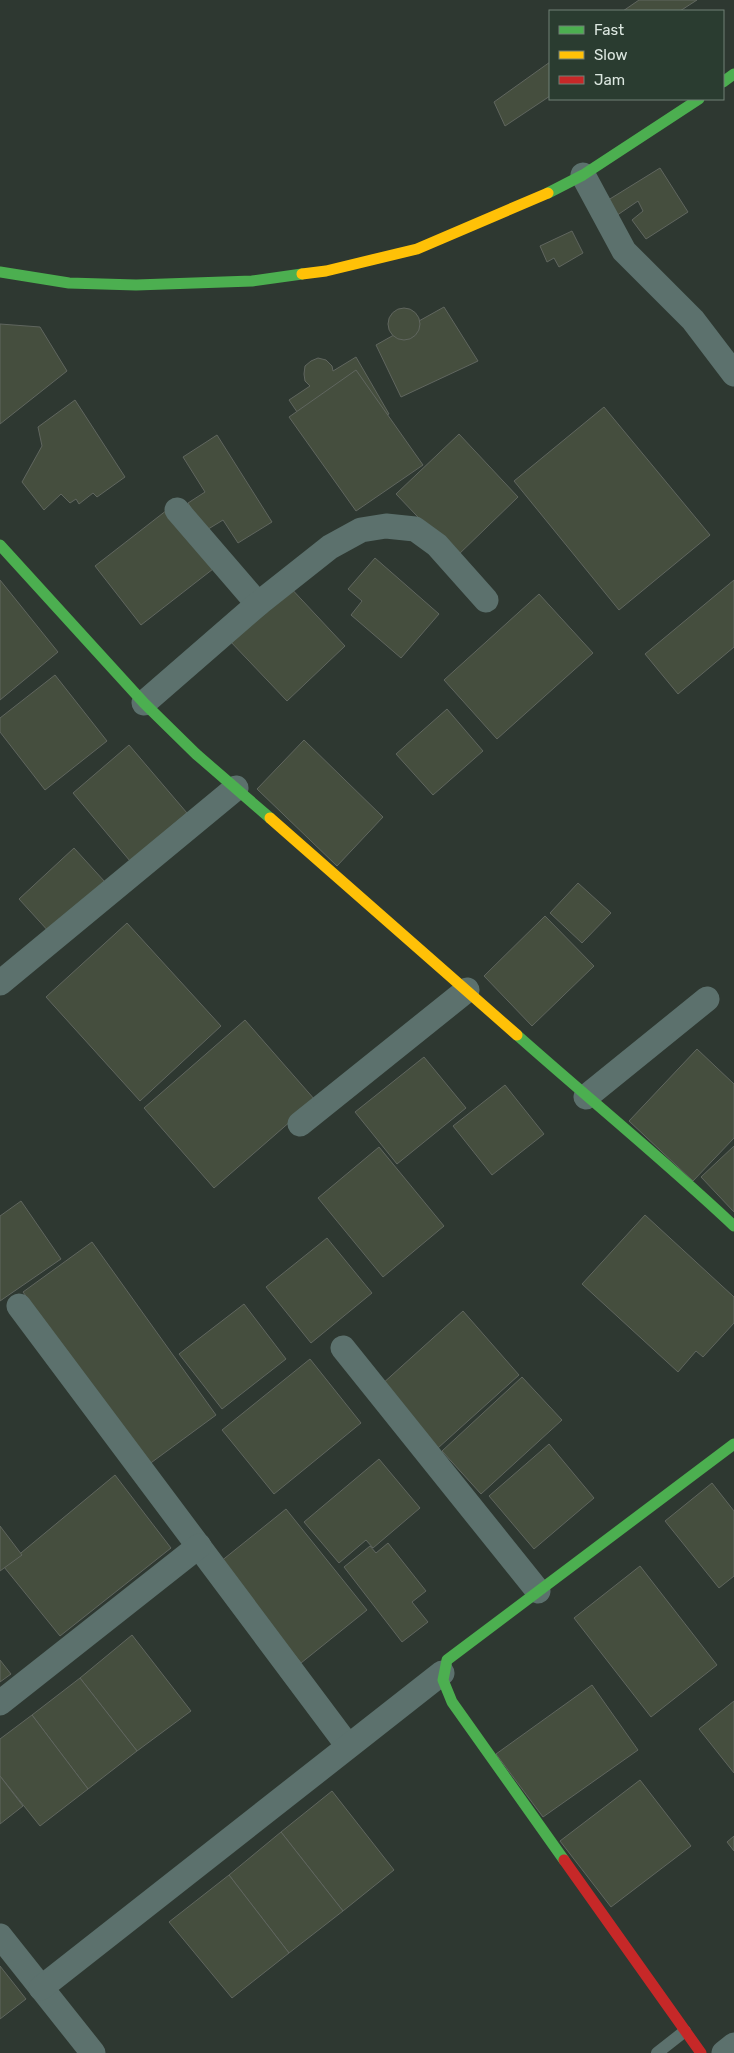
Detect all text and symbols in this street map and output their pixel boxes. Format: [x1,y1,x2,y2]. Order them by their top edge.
legend [549,10,724,100]
text: Fast [594,21,624,39]
text: Slow [594,46,627,64]
text: Jam [594,71,625,89]

